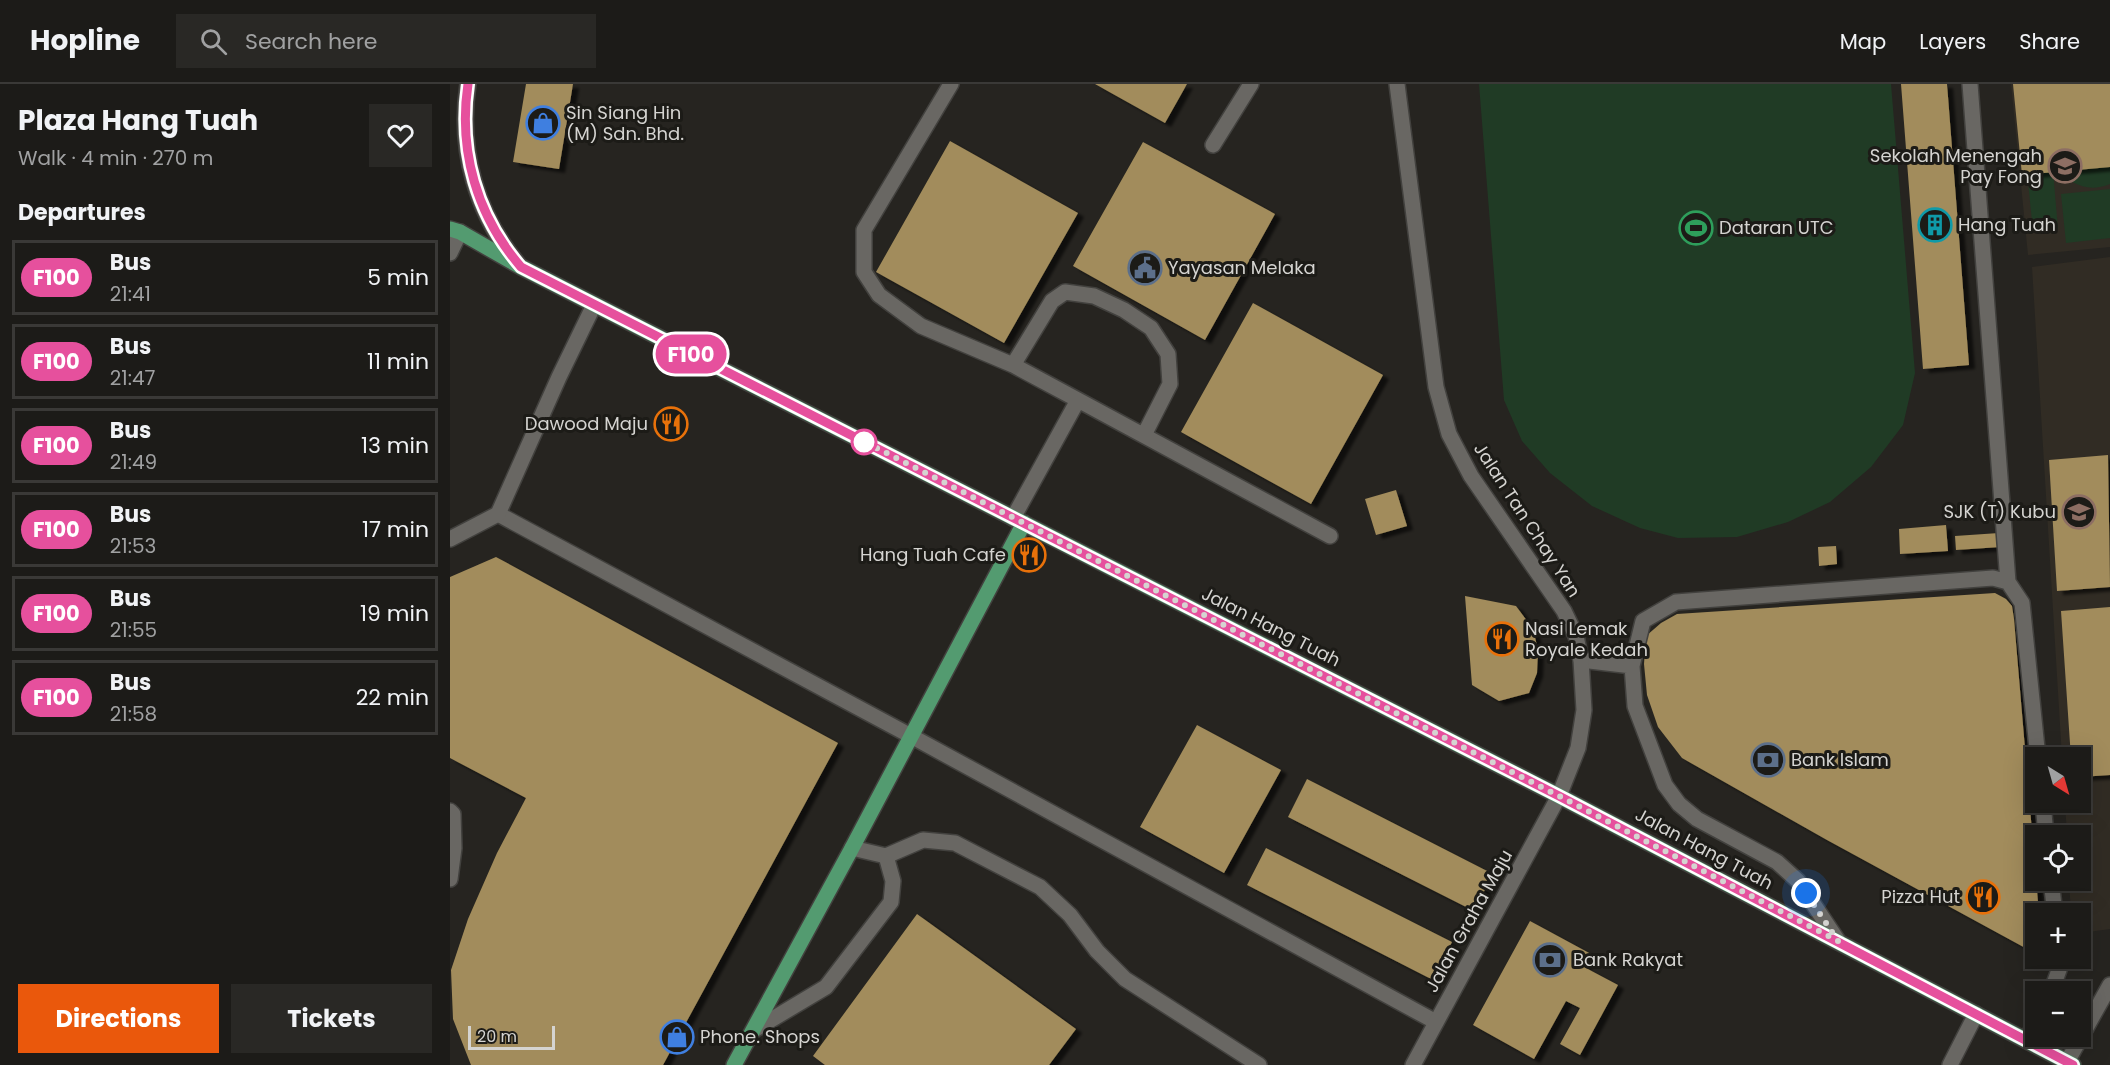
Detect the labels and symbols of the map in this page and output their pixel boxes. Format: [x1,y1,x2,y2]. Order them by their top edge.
place label: Sin Siang Hin (M) Sdn. Bhd. [566,100,684,146]
shop icon: Sin Siang Hin (M) Sdn. Bhd. [525,105,561,141]
place label: Sekolah Menengah Pay Fong [1870,143,2042,189]
school or university icon: Sekolah Menengah Pay Fong [2047,148,2083,184]
building icon: Hang Tuah [1917,207,1953,243]
sports icon: Dataran UTC [1678,210,1714,246]
place label: Hang Tuah [1958,212,2056,237]
place label: Dataran UTC [1719,215,1834,240]
public building icon: Yayasan Melaka [1127,250,1163,286]
place label: Yayasan Melaka [1168,255,1316,280]
line badge: F100 [649,334,733,374]
restaurant icon: Dawood Maju [653,406,689,442]
place label: Dawood Maju [525,411,648,436]
unlabelled marker [851,429,877,455]
street label: Jalan Tan Chay Yan [1468,438,1587,602]
school or university icon: SJK (T) Kubu [2061,494,2097,530]
place label: SJK (T) Kubu [1943,499,2056,524]
restaurant icon: Hang Tuah Cafe [1011,537,1047,573]
place label: Hang Tuah Cafe [860,542,1006,567]
street label: Jalan Hang Tuah [1198,581,1345,672]
place label: Nasi Lemak Royale Kedah [1525,616,1648,662]
restaurant icon: Nasi Lemak Royale Kedah [1484,621,1520,657]
bank icon: Bank Islam [1750,742,1786,778]
place label: Bank Islam [1791,747,1889,772]
north arrow [2025,747,2091,813]
street label: Jalan Hang Tuah [1631,802,1778,895]
street label: Jalan Graha Maju [1419,845,1518,997]
your location [1791,878,1821,908]
restaurant icon: Pizza Hut [1965,879,2001,915]
place label: Pizza Hut [1881,884,1960,909]
bank icon: Bank Rakyat [1532,942,1568,978]
place label: Bank Rakyat [1573,947,1683,972]
shop icon: Phone. Shops [659,1019,695,1055]
scale bar [468,1023,555,1050]
place label: Phone. Shops [700,1024,820,1049]

